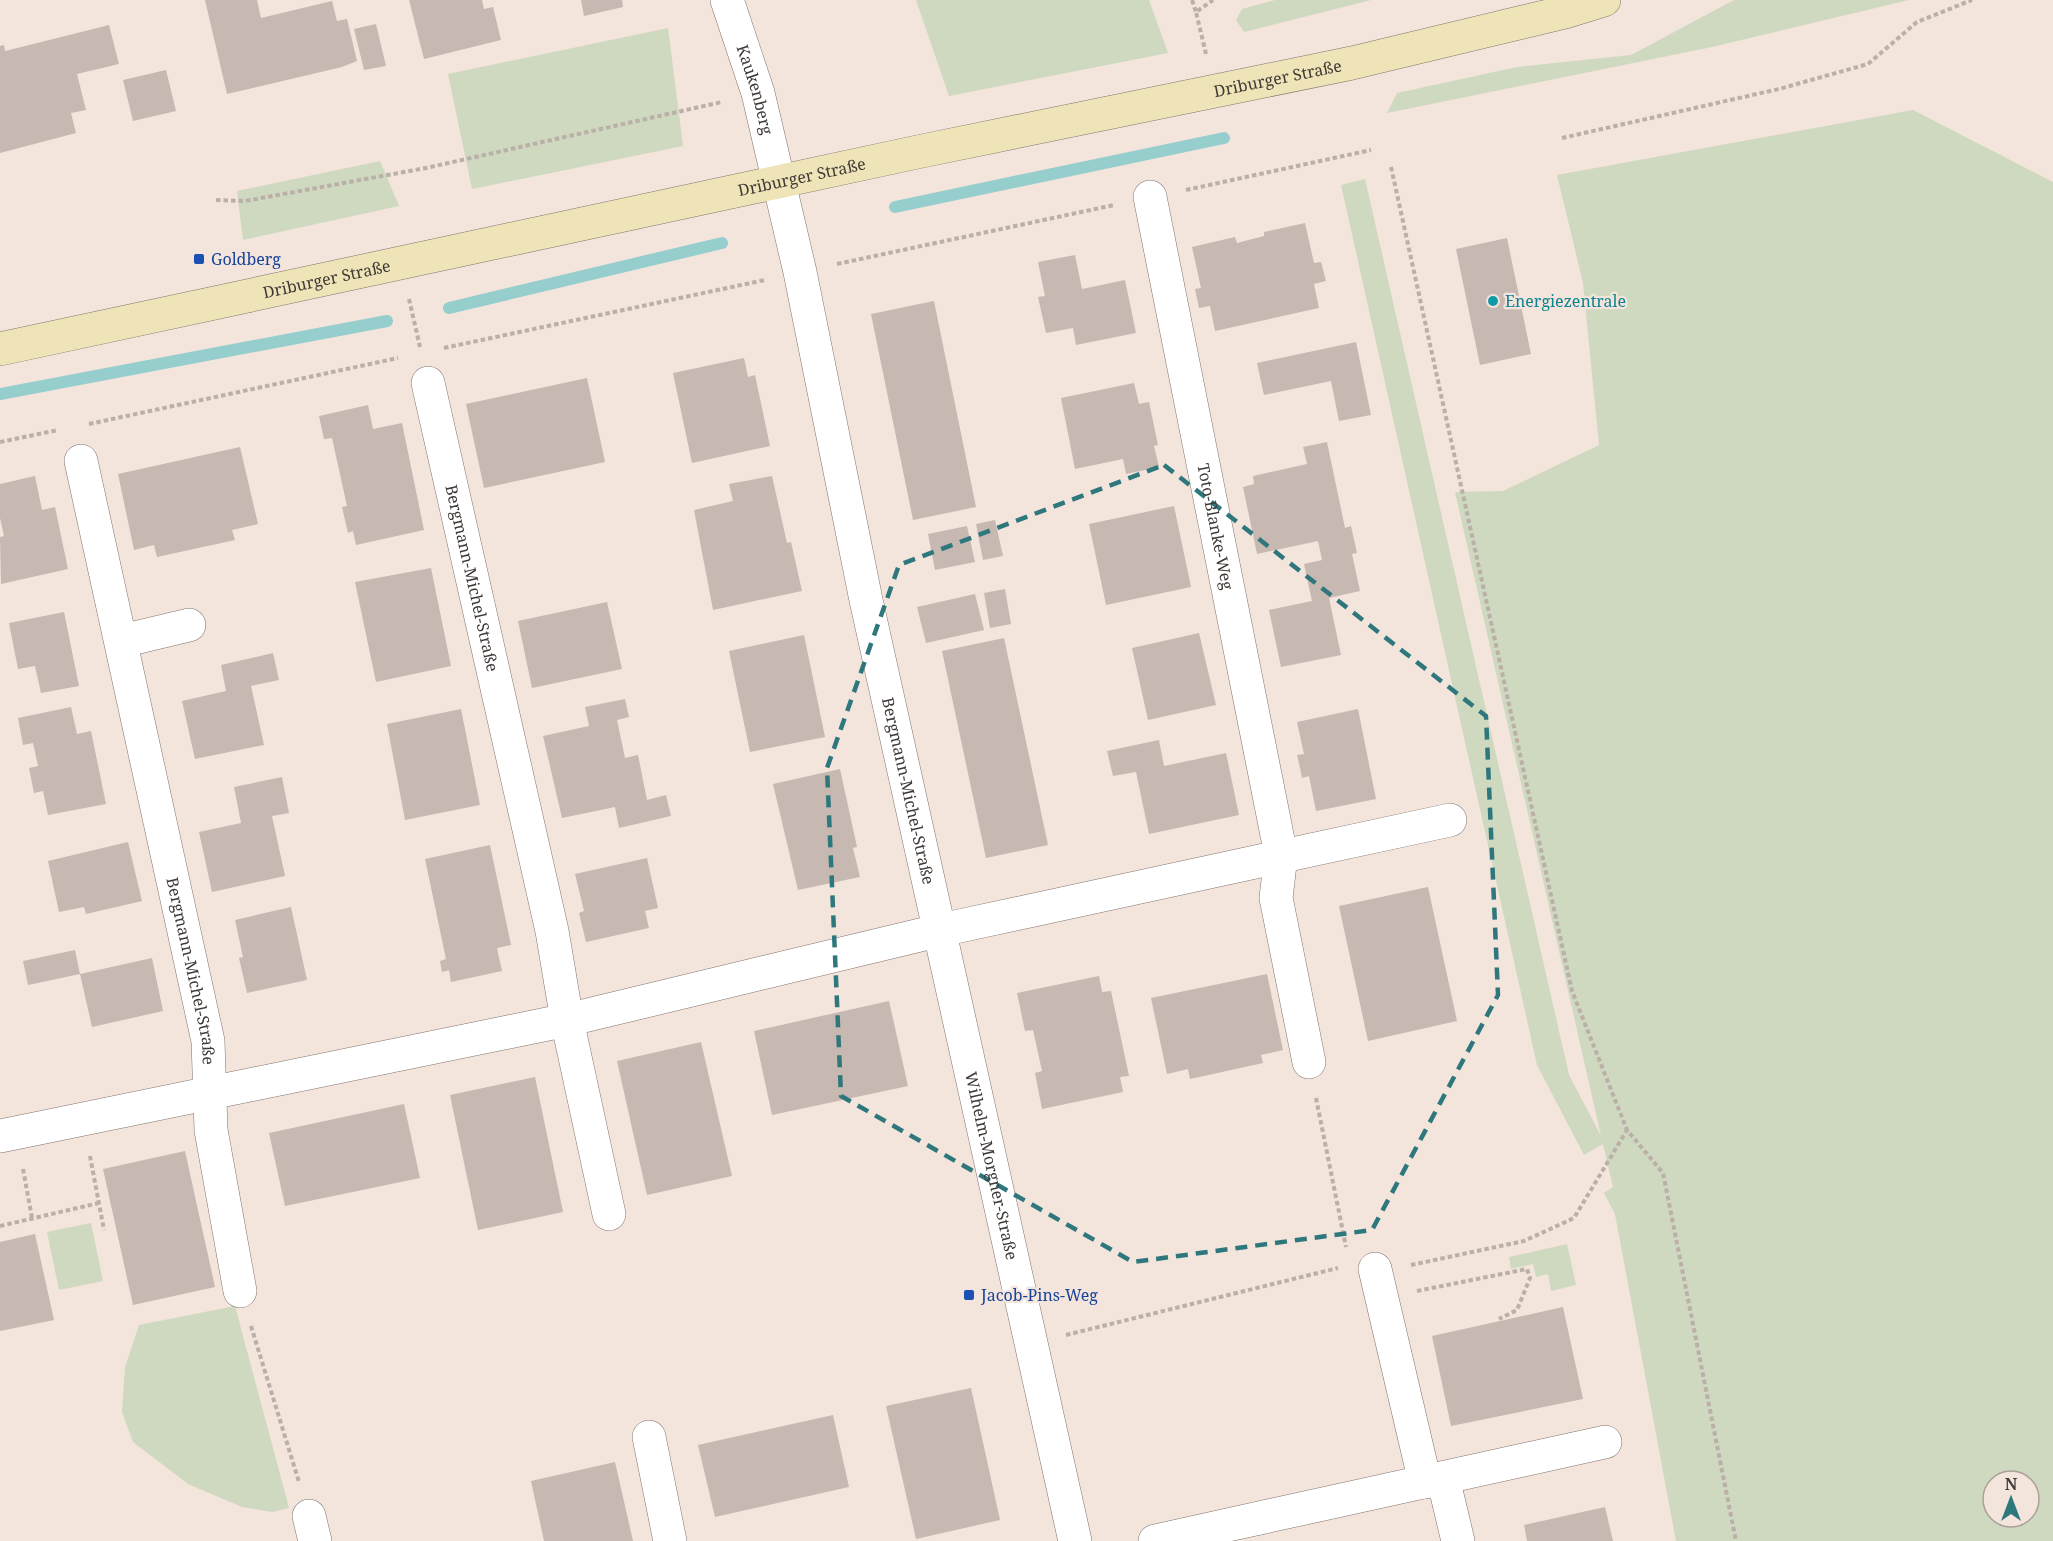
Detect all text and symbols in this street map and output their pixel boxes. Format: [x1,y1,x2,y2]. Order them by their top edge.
street label: Kaukenberg [732,42,778,137]
street label: Driburger Straße [1212,54,1344,102]
street label: Driburger Straße [736,152,868,201]
place label: Goldberg [211,248,281,270]
marker: Goldberg [192,252,206,266]
street label: Driburger Straße [261,254,393,303]
place label: Energiezentrale [1505,290,1626,312]
marker: Energiezentrale [1486,294,1500,308]
street label: Toto-Blanke-Weg [1192,461,1239,592]
street label: Bergmann-Michel-Straße [440,482,504,674]
street label: Bergmann-Michel-Straße [877,695,940,887]
street label: Bergmann-Michel-Straße [161,875,220,1065]
street label: Wilhelm-Morgner-Straße [960,1070,1023,1262]
place label: Jacob-Pins-Weg [980,1284,1098,1306]
marker: Jacob-Pins-Weg [962,1288,976,1302]
north arrow [1981,1469,2041,1529]
text: N [2005,1473,2018,1495]

